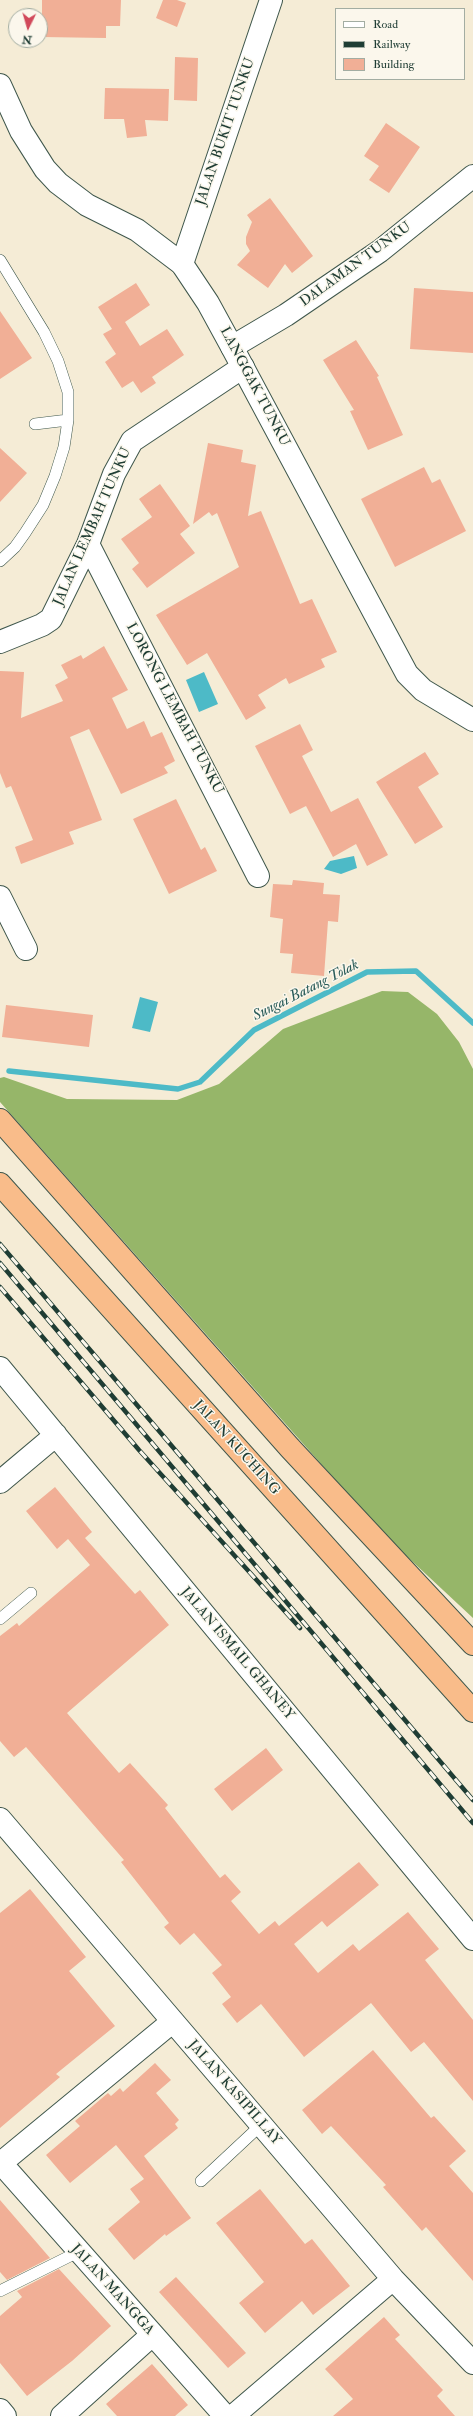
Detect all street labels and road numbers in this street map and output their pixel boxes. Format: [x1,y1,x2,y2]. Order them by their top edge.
street label: JALAN BUKIT TUNKU [193,56,259,208]
street label: DALAMAN TUNKU [297,219,415,311]
street label: LANGGAK TUNKU [215,324,293,450]
street label: JALAN LEMBAH TUNKU [50,445,136,609]
street label: LORONG LEMBAH TUNKU [122,620,226,798]
street label: JALAN KUCHING [189,1397,283,1499]
street label: JALAN ISMAIL GHANEY [176,1584,298,1724]
street label: JALAN KASIPILLAY [184,2037,284,2149]
street label: JALAN MANGGA [67,2241,157,2339]

